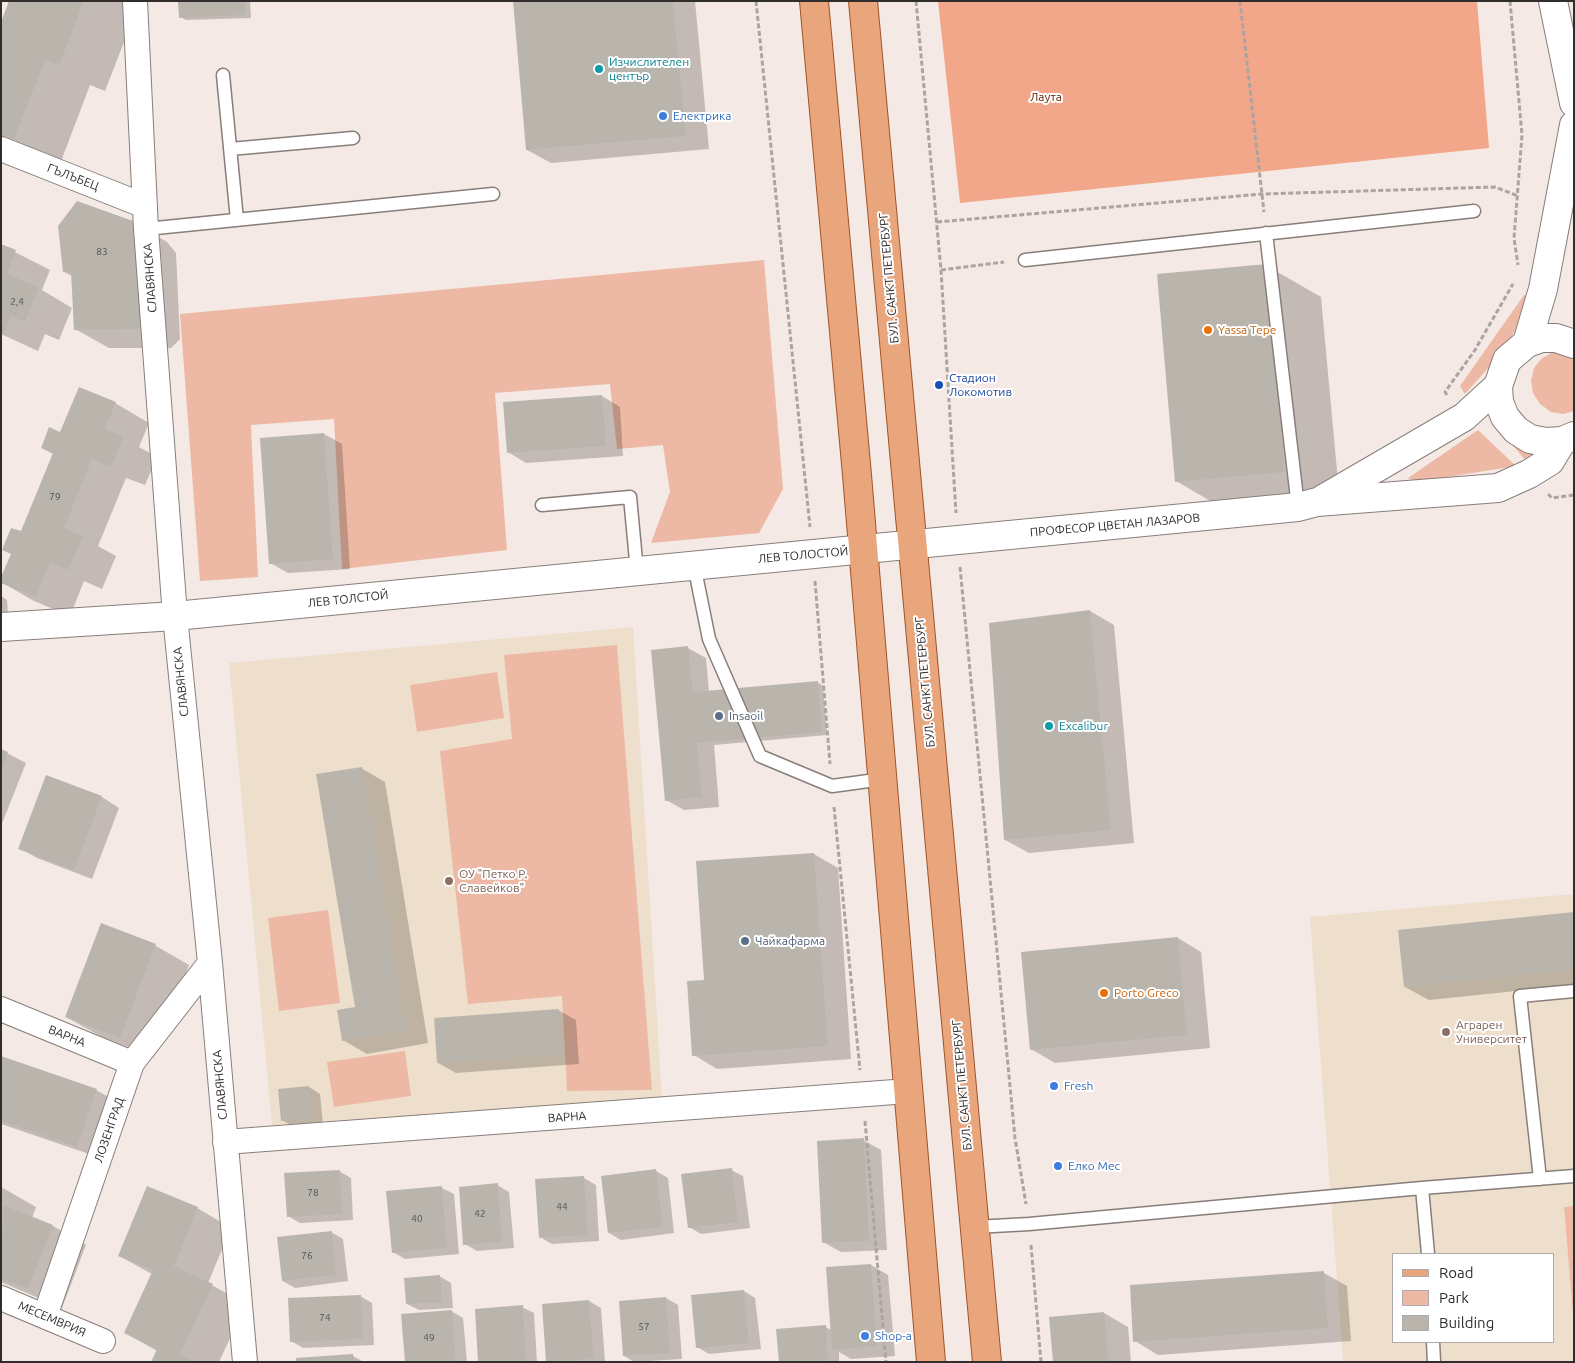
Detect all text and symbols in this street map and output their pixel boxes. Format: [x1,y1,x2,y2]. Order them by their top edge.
place label: Изчислителен център [609,55,689,83]
marker: Изчислителен център [593,63,605,75]
park label: Лаута [1030,90,1062,104]
place label: Електрика [673,109,731,123]
marker: Електрика [657,110,669,122]
street label: ГЪЛЪБЕЦ [45,161,101,193]
street label: БУЛ. САНКТ ПЕТЕРБУРГ [876,212,902,344]
street label: СЛАВЯНСКА [140,243,160,313]
house number: 83 [96,246,108,258]
house number: 2,4 [10,296,24,308]
place label: Yassa Tepe [1218,323,1276,337]
marker: Yassa Tepe [1202,324,1214,336]
place label: Стадион Локомотив [949,371,1012,399]
marker: Стадион Локомотив [933,379,945,391]
house number: 79 [49,491,61,503]
street label: ПРОФЕСОР ЦВЕТАН ЛАЗАРОВ [1029,510,1201,540]
street label: ЛЕВ ТОЛОСТОЙ [757,544,849,566]
street label: ЛЕВ ТОЛСТОЙ [307,588,389,610]
street label: БУЛ. САНКТ ПЕТЕРБУРГ [912,616,938,748]
street label: СЛАВЯНСКА [170,646,192,718]
place label: Insaoil [729,709,763,723]
marker: Insaoil [713,710,725,722]
place label: Excalibur [1059,719,1108,733]
marker: Excalibur [1043,720,1055,732]
place label: ОУ "Петко Р. Славейков" [459,867,527,895]
marker: ОУ "Петко Р. Славейков" [443,875,455,887]
place label: Чайкафарма [755,934,825,948]
marker: Чайкафарма [739,935,751,947]
place label: Porto Greco [1114,986,1179,1000]
marker: Porto Greco [1098,987,1110,999]
place label: Аграрен Университет [1456,1018,1527,1046]
street label: БУЛ. САНКТ ПЕТЕРБУРГ [949,1019,975,1151]
street label: ВАРНА [46,1022,88,1050]
marker: Аграрен Университет [1440,1026,1452,1038]
street label: СЛАВЯНСКА [210,1050,230,1120]
place label: Fresh [1064,1079,1093,1093]
marker: Fresh [1048,1080,1060,1092]
street label: ЛОЗЕНГРАД [91,1095,127,1165]
street label: ВАРНА [547,1108,587,1126]
place label: Елко Мес [1068,1159,1120,1173]
marker: Елко Мес [1052,1160,1064,1172]
house number: 78 [307,1187,319,1199]
house number: 44 [556,1201,568,1213]
house number: 42 [474,1208,486,1220]
house number: 40 [411,1213,423,1225]
house number: 76 [301,1250,313,1262]
legend [1392,1253,1555,1343]
text: Road [1439,1264,1474,1281]
text: Park [1439,1289,1469,1306]
street label: МЕСЕМВРИЯ [16,1298,88,1340]
house number: 74 [319,1312,331,1324]
text: Building [1439,1314,1494,1331]
house number: 57 [638,1321,650,1333]
place label: Shop-a [875,1329,912,1343]
marker: Shop-a [859,1330,871,1342]
house number: 49 [423,1332,435,1344]

